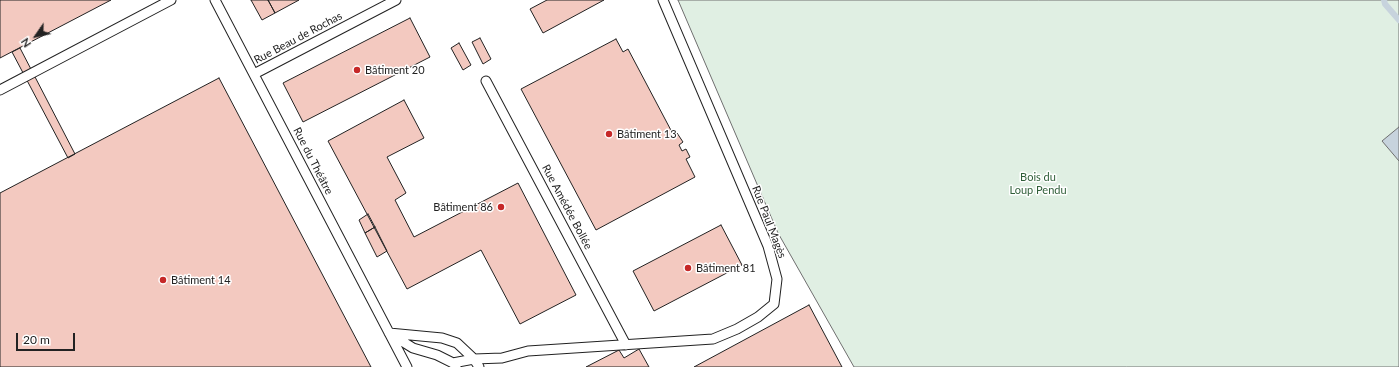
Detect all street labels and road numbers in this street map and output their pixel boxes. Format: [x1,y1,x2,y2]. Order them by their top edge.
street label: Rue Beau de Rochas [252,9,344,67]
street label: Rue du Théâtre [290,125,336,197]
street label: Rue Amédée Bollée [539,162,595,252]
street label: Rue Paul Magès [749,184,789,260]

